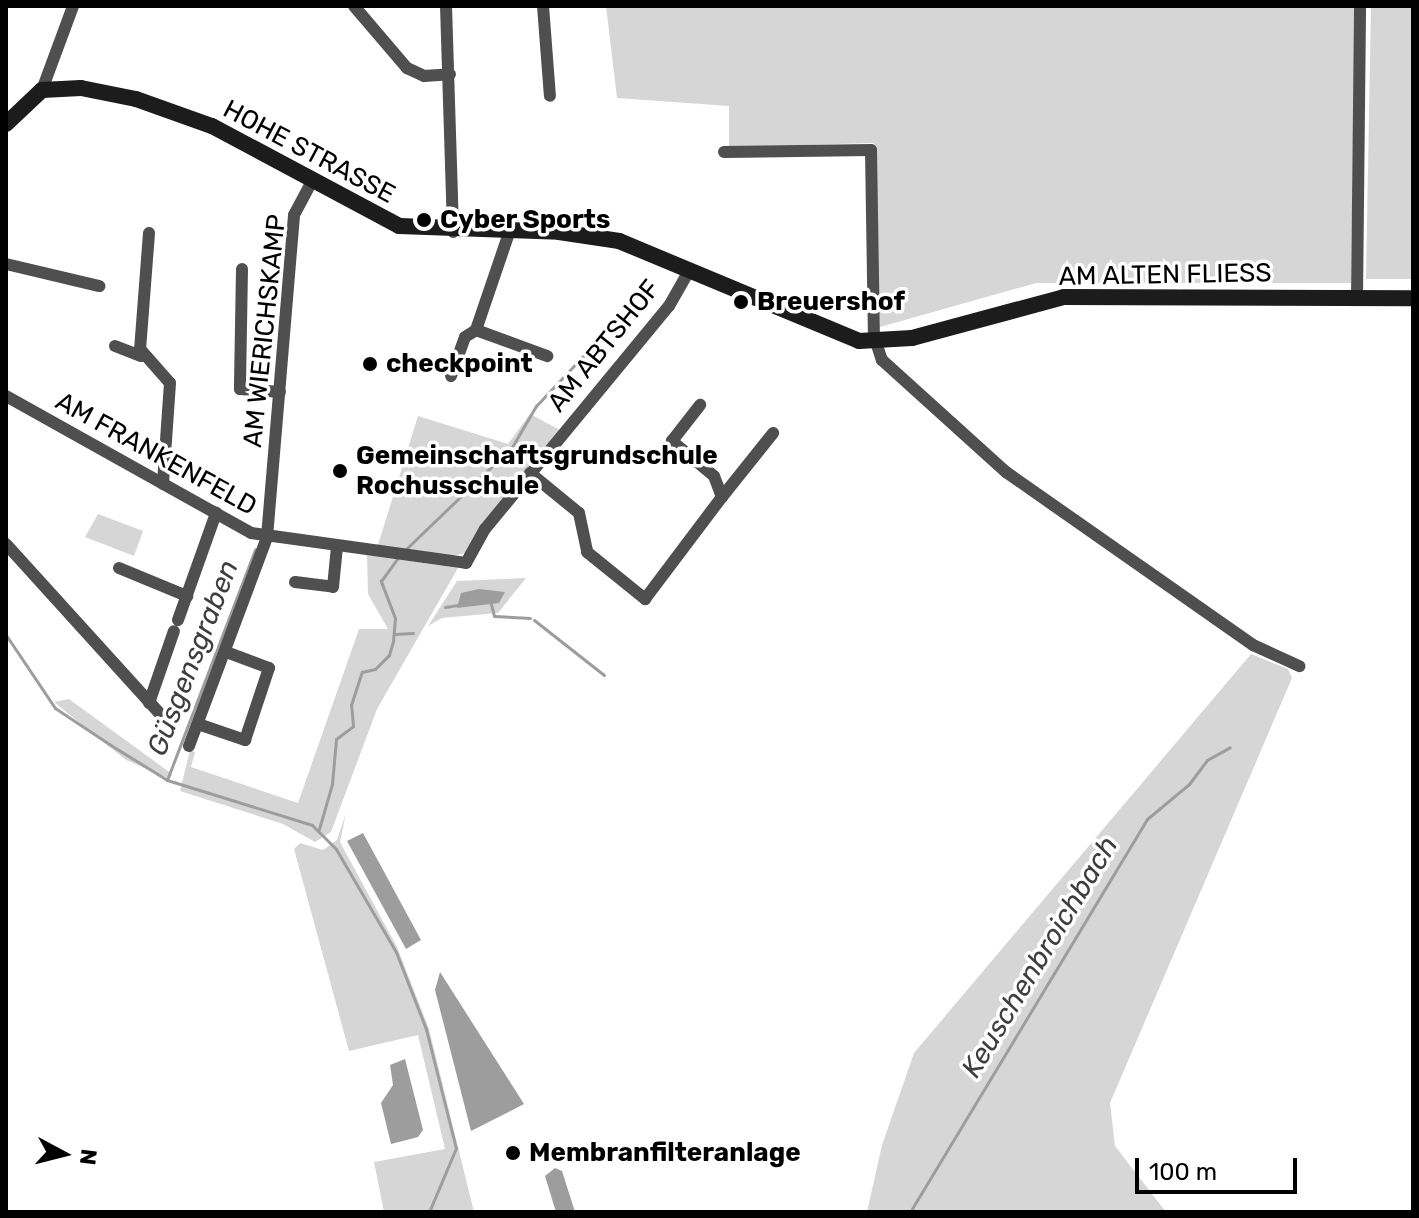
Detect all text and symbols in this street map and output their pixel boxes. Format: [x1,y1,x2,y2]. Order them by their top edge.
street label: HOHE STRASSE [218,94,400,210]
place label: Cyber Sports [440,204,611,236]
marker: Cyber Sports [415,211,433,229]
street label: AM WIERICHSKAMP [237,213,293,449]
street label: AM ALTEN FLIESS [1058,258,1272,292]
street label: AM ABTSHOF [541,273,667,419]
place label: Breuershof [757,286,905,318]
marker: Breuershof [732,293,750,311]
place label: checkpoint [386,348,533,380]
marker: checkpoint [361,355,379,373]
street label: AM FRANKENFELD [50,386,262,522]
place label: Gemeinschaftsgrundschule Rochusschule [356,440,718,502]
marker: Gemeinschaftsgrundschule Rochusschule [331,462,349,480]
water label: Güsgensgraben [140,555,246,761]
water label: Keuschenbroichbach [955,830,1125,1084]
north arrow [24,1114,104,1194]
place label: Membranfilteranlage [529,1137,801,1169]
scale bar [1139,1142,1301,1192]
marker: Membranfilteranlage [504,1144,522,1162]
text: N [74,1147,103,1166]
text: 100 m [1149,1158,1217,1186]

